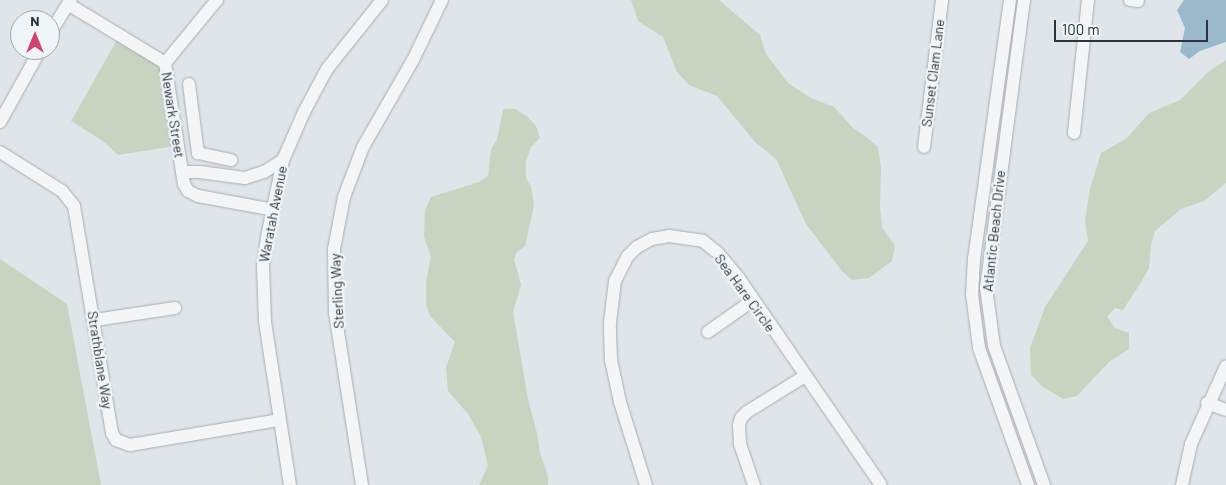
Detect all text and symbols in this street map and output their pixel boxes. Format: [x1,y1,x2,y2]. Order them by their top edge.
north arrow [10,10,60,60]
scale bar [1056,10,1210,42]
text: N [30,12,40,29]
street label: Sunset Clam Lane [918,18,948,128]
text: 100 m [1062,20,1100,38]
street label: Newark Street [158,71,188,159]
street label: Waratah Avenue [255,164,291,264]
street label: Atlantic Beach Drive [979,169,1009,293]
street label: Sea Hare Circle [711,251,779,335]
street label: Sterling Way [327,253,347,329]
street label: Strathblane Way [84,310,116,410]

